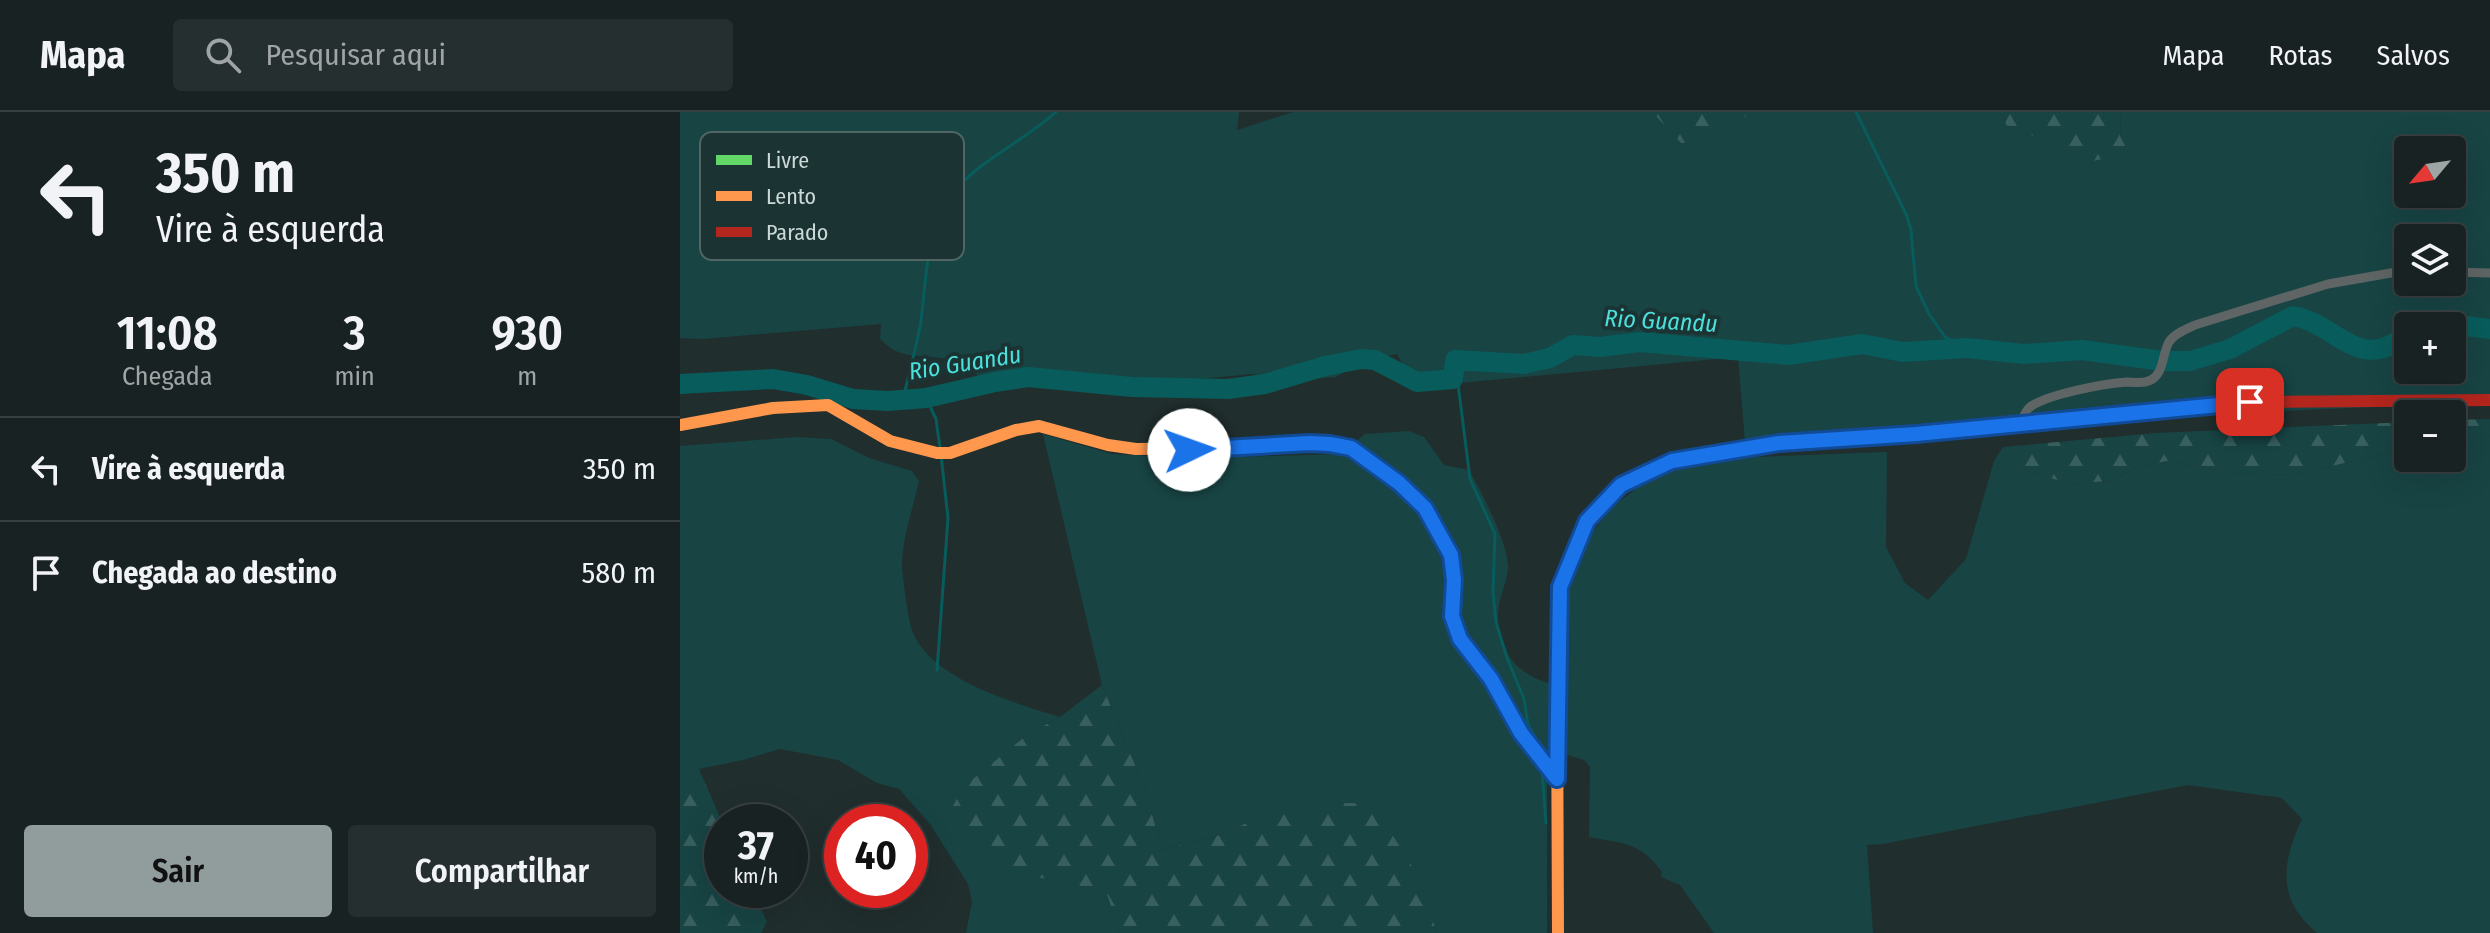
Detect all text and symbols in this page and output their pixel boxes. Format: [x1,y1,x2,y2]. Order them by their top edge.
search box [173,19,733,91]
text: Mapa [40,32,125,78]
icon: search [201,33,245,77]
text: Pesquisar aqui [265,37,446,73]
text: Mapa [2163,39,2225,72]
text: Rotas [2269,39,2333,72]
text: Salvos [2377,39,2450,72]
legend [700,132,964,260]
north arrow [2394,136,2466,208]
map controls [2394,136,2466,472]
text: 350 m [156,140,295,207]
icon: left [24,144,128,248]
text: Livre [766,147,809,174]
text: Lento [766,183,816,210]
text: Vire à esquerda [156,208,385,252]
text: Parado [766,219,828,246]
button: layers [2394,224,2466,296]
text: 11:08 [117,304,218,362]
text: 3 [343,304,366,362]
text: 930 [491,304,563,362]
water label: Rio Guandu [1604,304,1718,338]
button: + [2394,312,2466,384]
water label: Rio Guandu [907,340,1023,386]
text: Chegada [122,361,213,392]
text: min [334,361,375,392]
text: m [517,361,537,392]
pin [2216,368,2284,436]
icon: arrive [2228,380,2272,424]
button: − [2394,400,2466,472]
position arrow [1147,408,1231,492]
icon: left [24,447,68,491]
text: Vire à esquerda [92,451,285,487]
text: 350 m [583,451,656,487]
icon: arrive [24,551,68,595]
text: Chegada ao destino [92,555,337,591]
text: 580 m [581,555,656,591]
speed limit sign: 40 [824,804,928,908]
text: 37 [738,822,774,870]
button: Sair [24,825,332,917]
button: Compartilhar [348,825,656,917]
text: km/h [734,864,778,888]

